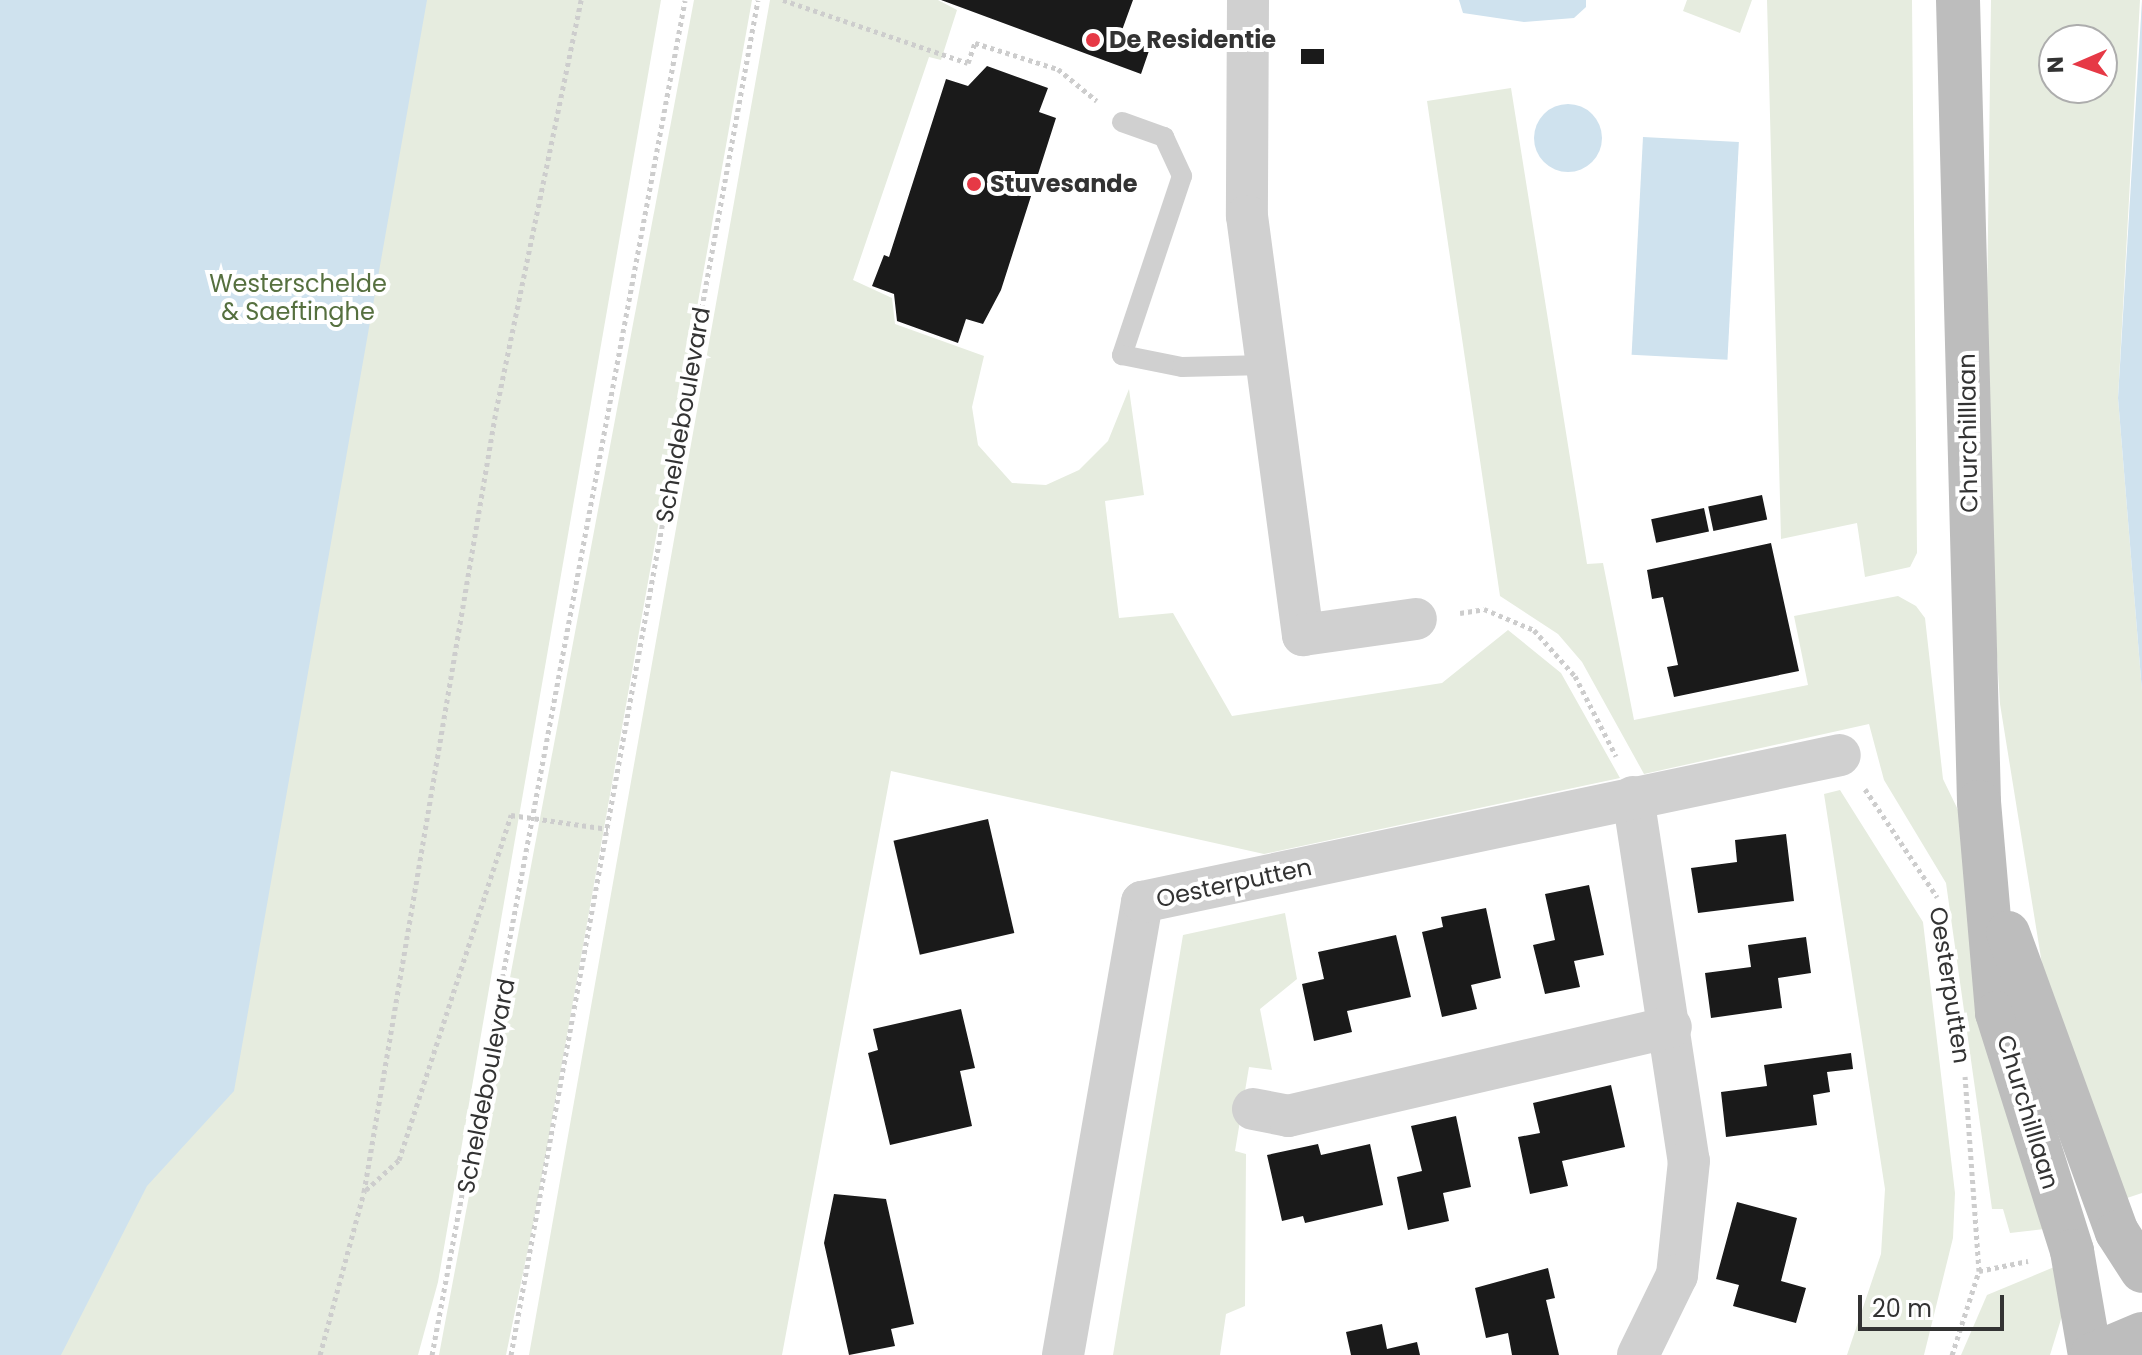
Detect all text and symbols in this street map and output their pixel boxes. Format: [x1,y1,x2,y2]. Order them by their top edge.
north arrow [2038,24,2118,104]
place label: De Residentie [1109,26,1276,54]
marker: De Residentie [1084,31,1102,49]
text: N [2040,56,2071,74]
place label: Stuvesande [990,170,1137,198]
marker: Stuvesande [965,175,983,193]
park label: Westerschelde & Saeftinghe [209,270,387,326]
street label: Scheldeboulevard [650,305,716,525]
street label: Churchilllaan [1952,353,1984,513]
street label: Oesterputten [1154,852,1314,914]
street label: Oesterputten [1923,905,1977,1065]
street label: Scheldeboulevard [451,976,521,1196]
street label: Churchilllaan [1991,1031,2065,1193]
scale bar [1862,1279,2008,1329]
text: 20 m [1872,1292,1932,1325]

